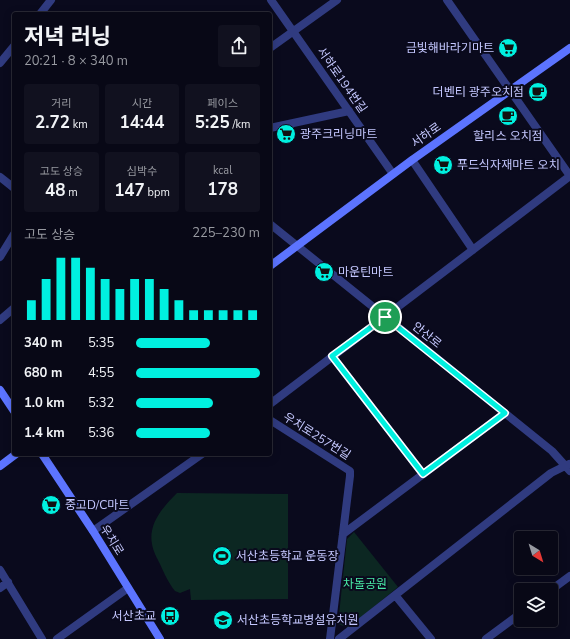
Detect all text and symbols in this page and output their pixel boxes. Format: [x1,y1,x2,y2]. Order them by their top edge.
text: 저녁 러닝 [24,22,111,52]
button: share [218,25,260,67]
supermarket icon: 금빛해바라기마트 [497,37,519,59]
place label: 금빛해바라기마트 [406,40,494,56]
street label: 서하로194번길 [313,44,371,116]
text: 20:21 · 8 × 340 m [24,52,128,70]
cafe icon: 더벤티 광주오치점 [527,81,549,103]
place label: 더벤티 광주오치점 [433,84,524,100]
text: 거리 [51,96,71,111]
text: 시간 [132,96,152,111]
text: 페이스 [207,96,238,111]
cafe icon: 할리스 오치점 [497,105,519,127]
text: 2.72 [35,111,70,134]
text: 14:44 [119,111,165,134]
text: 5:25 [195,111,230,134]
text: km [70,117,88,132]
text: /km [230,117,250,132]
street label: 서하로 [408,119,444,151]
supermarket icon: 광주크리닝마트 [275,123,297,145]
place label: 광주크리닝마트 [300,126,377,142]
place label: 할리스 오치점 [473,128,543,144]
supermarket icon: 푸드식자재마트 오치 [432,154,454,176]
place label: 푸드식자재마트 오치 [457,157,559,173]
text: kcal [213,163,232,178]
text: 고도 상승 [40,164,83,179]
text: 심박수 [127,164,157,179]
text: 178 [207,178,238,201]
text: 48 [45,179,65,202]
text: 147 [114,179,145,202]
text: m [65,185,78,200]
text: bpm [145,185,170,200]
text: 225–230 m [192,224,260,242]
text: 고도 상승 [24,226,75,244]
supermarket icon: 마운틴마트 [313,261,335,283]
place label: 마운틴마트 [338,264,393,280]
pin [368,300,402,334]
icon: arrive [374,306,396,328]
street label: 안산로 [409,318,445,352]
text: 340 m [24,334,62,352]
text: 5:35 [88,334,114,352]
text: 680 m [24,364,62,382]
text: 4:55 [88,364,114,382]
text: 1.0 km [24,394,65,412]
text: 5:32 [88,394,114,412]
street label: 우치로257번길 [280,409,354,463]
text: 1.4 km [24,424,65,442]
text: 5:36 [88,424,114,442]
supermarket icon: 중고D/C마트 [40,494,62,516]
place label: 중고D/C마트 [65,497,129,513]
street label: 우치로 [96,522,128,558]
north arrow [514,531,558,575]
map controls [514,531,558,627]
sports icon: 서산초등학교 운동장 [211,545,233,567]
place label: 서산초등학교 운동장 [236,548,338,564]
park label: 차돌공원 [343,576,387,592]
button: layers [514,583,558,627]
bus stop icon: 서산초교 [159,605,181,627]
place label: 서산초교 [112,608,156,624]
school or university icon: 서산초등학교병설유치원 [212,609,234,631]
place label: 서산초등학교병설유치원 [237,612,358,628]

